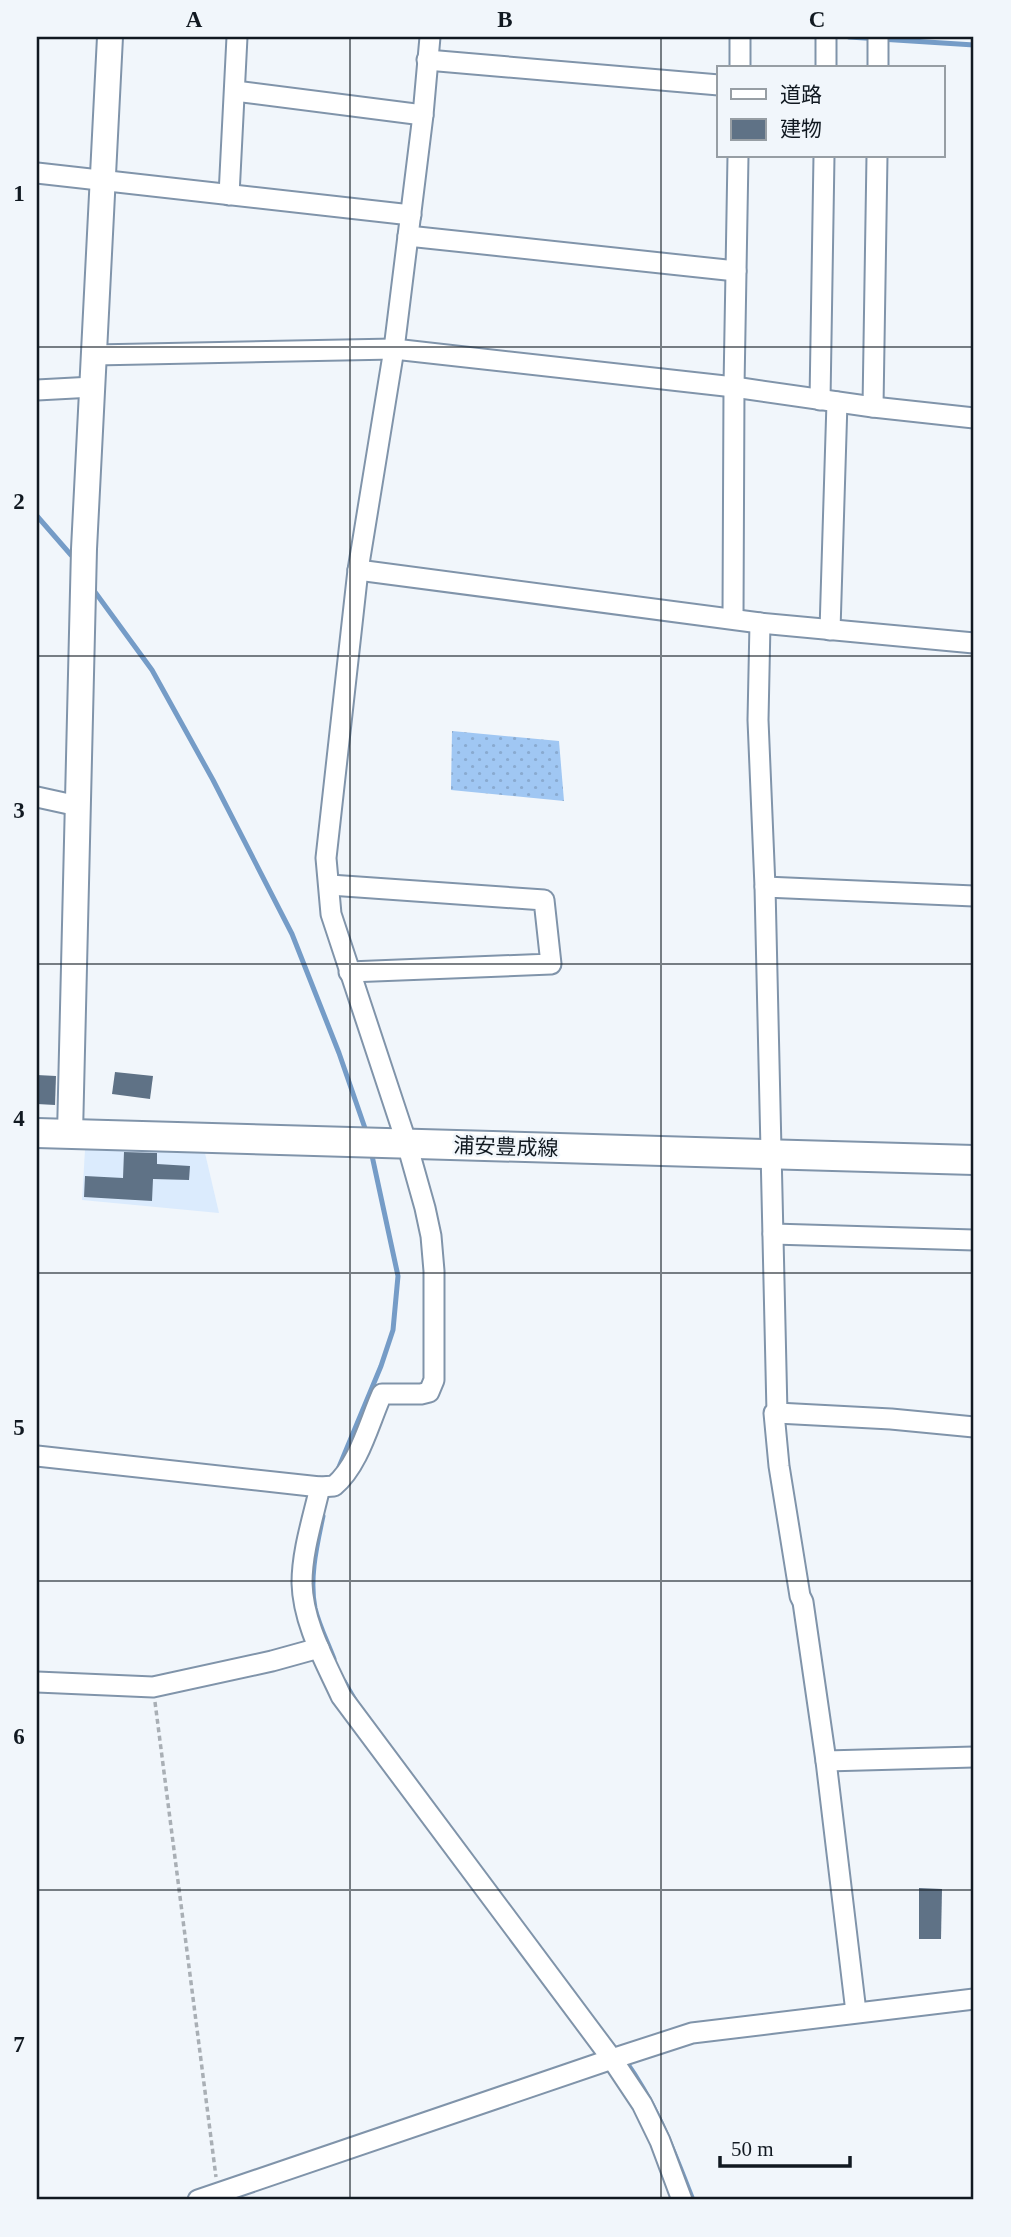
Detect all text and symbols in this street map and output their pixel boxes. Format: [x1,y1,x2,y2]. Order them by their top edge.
text: A [186,7,203,32]
text: B [497,7,513,32]
text: C [809,7,825,32]
legend [717,66,944,158]
text: 道路 [780,83,822,107]
text: 建物 [780,117,822,141]
text: 1 [13,181,25,206]
text: 2 [13,489,25,514]
text: 3 [13,798,25,823]
text: 4 [13,1106,25,1131]
street label: 浦安豊成線 [453,1133,559,1161]
text: 5 [13,1415,25,1440]
text: 6 [13,1724,25,1749]
text: 7 [13,2032,25,2057]
scale bar [720,2125,850,2169]
text: 50 m [731,2137,774,2161]

